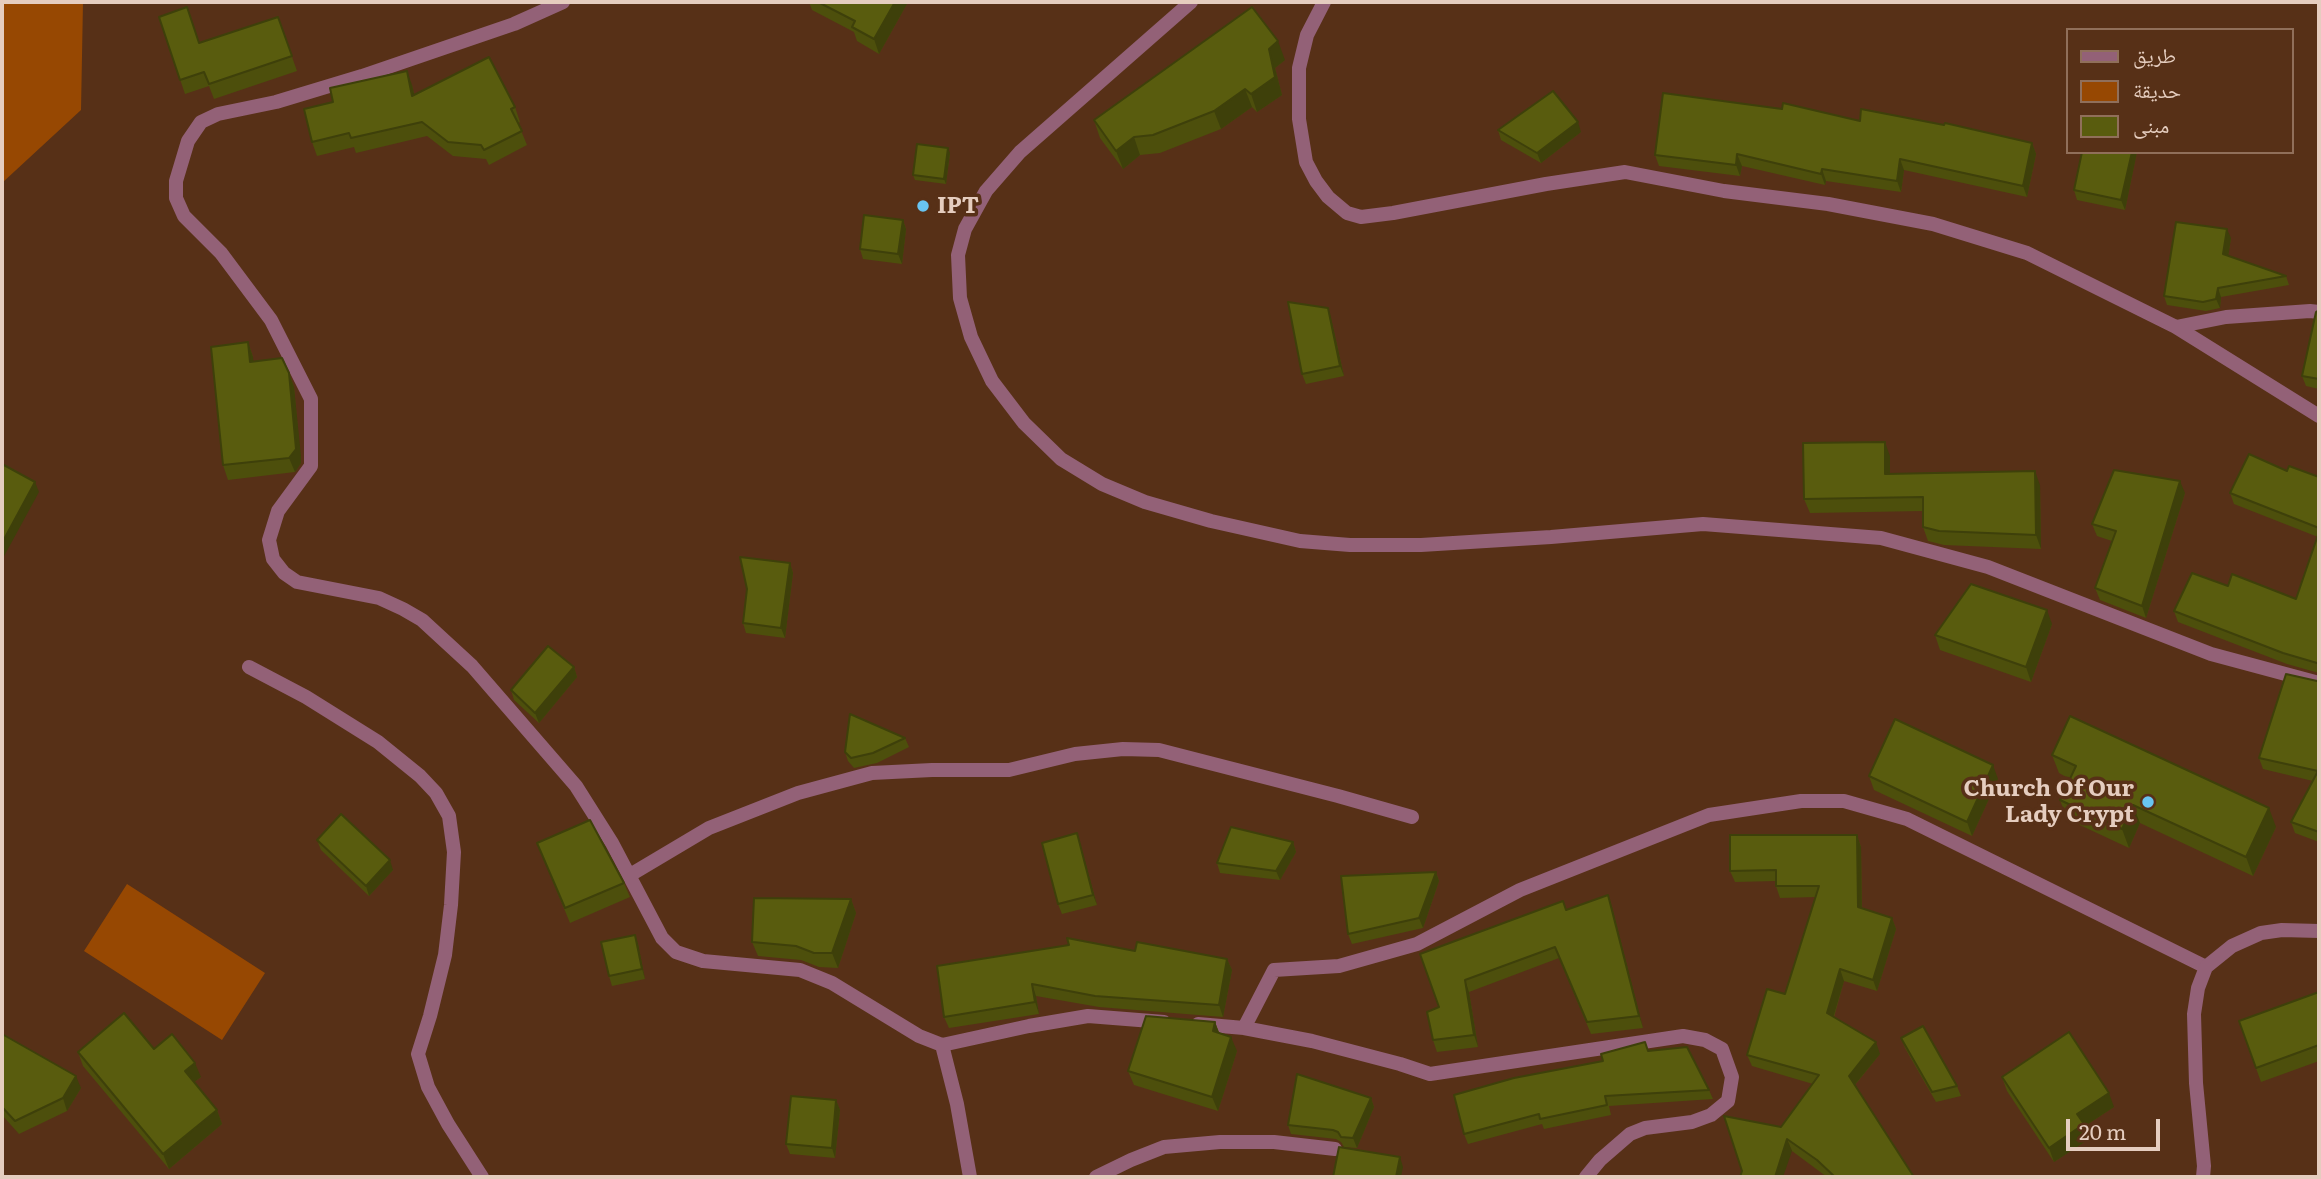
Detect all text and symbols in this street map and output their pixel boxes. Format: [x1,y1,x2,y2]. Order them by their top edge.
legend [2066,28,2293,154]
text: طريق [2133,38,2176,69]
text: حديقة [2133,73,2181,104]
text: مبنى [2133,108,2169,139]
place label: IPT [937,192,979,220]
marker: IPT [915,198,931,214]
place label: Church Of Our Lady Crypt [1964,775,2134,829]
marker: Church Of Our Lady Crypt [2140,794,2156,810]
scale bar [2069,1106,2164,1150]
text: 20 m [2079,1115,2126,1146]

